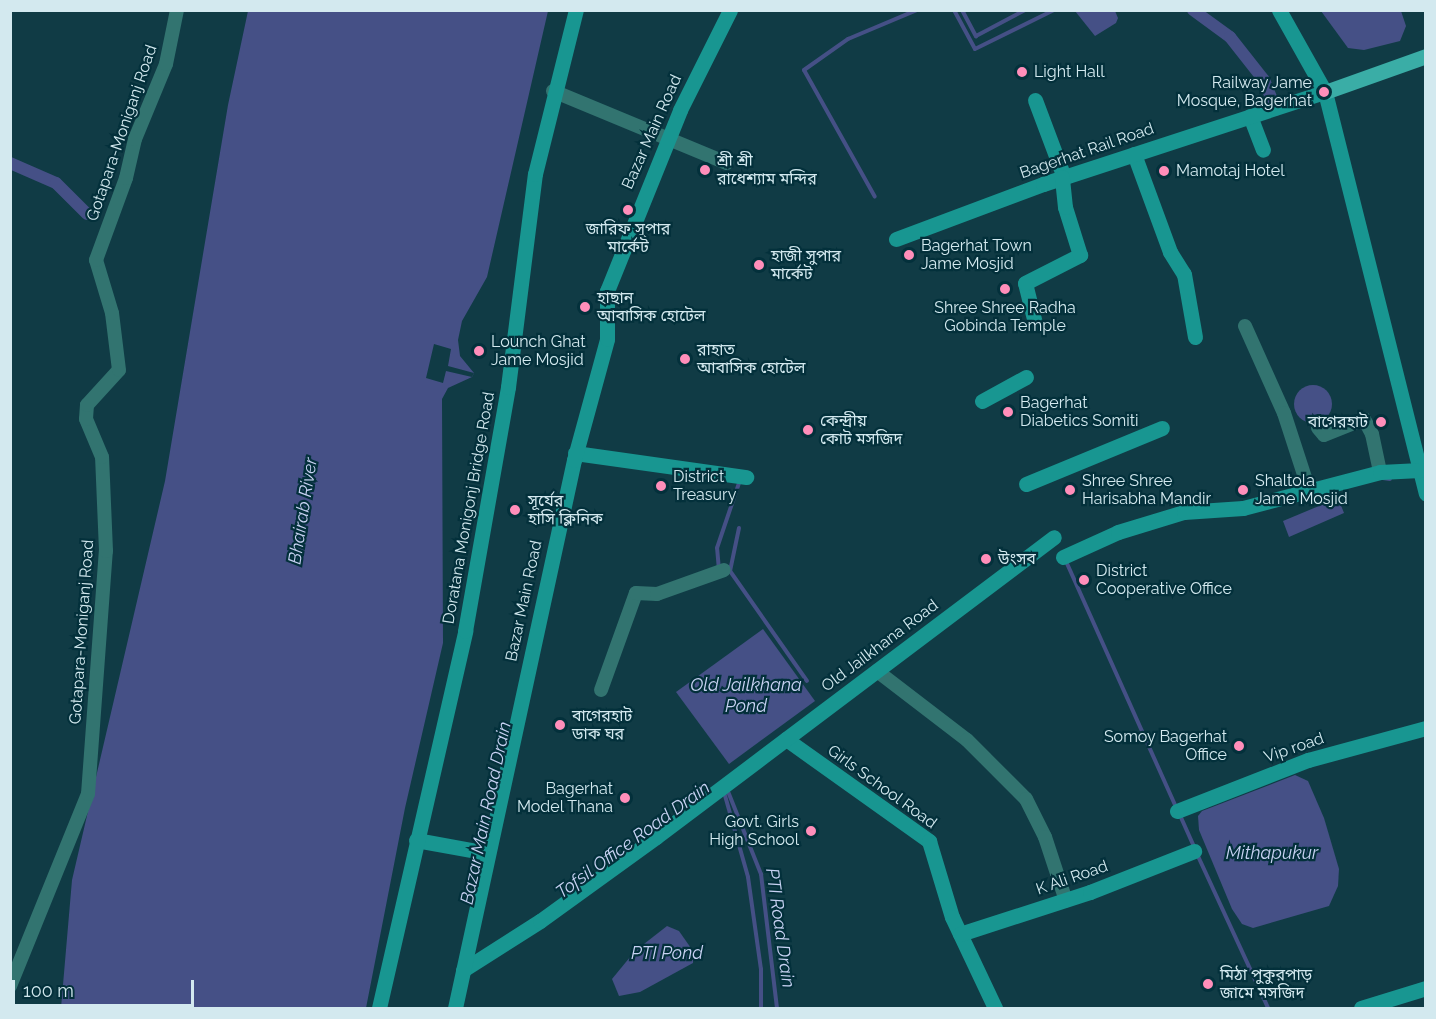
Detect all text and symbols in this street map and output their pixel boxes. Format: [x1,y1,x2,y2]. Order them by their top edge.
street label: Gotapara-Moniganj Road [83,43,161,223]
place label: Light Hall [1034,62,1105,82]
marker: Light Hall [1015,65,1029,79]
street label: Bazar Main Road [618,72,686,192]
place label: Railway Jame Mosque, Bagerhat [1177,73,1312,111]
marker: Railway Jame Mosque, Bagerhat [1317,85,1331,99]
street label: Bagerhat Rail Road [1017,119,1157,183]
place label: শ্রী শ্রী রাধেশ্যাম মন্দির [717,151,817,189]
place label: Mamotaj Hotel [1176,161,1285,181]
marker: শ্রী শ্রী রাধেশ্যাম মন্দির [698,163,712,177]
marker: Mamotaj Hotel [1157,164,1171,178]
marker: জারিফ সুপার মার্কেট [621,203,635,217]
place label: জারিফ সুপার মার্কেট [586,219,670,257]
place label: Bagerhat Town Jame Mosjid [921,236,1032,274]
place label: হাজী সুপার মার্কেট [771,246,841,284]
marker: Bagerhat Town Jame Mosjid [902,248,916,262]
marker: হাজী সুপার মার্কেট [752,258,766,272]
marker: Shree Shree Radha Gobinda Temple [998,282,1012,296]
place label: হাছান আবাসিক হোটেল [597,288,705,326]
place label: Shree Shree Radha Gobinda Temple [934,298,1076,336]
marker: হাছান আবাসিক হোটেল [578,300,592,314]
place label: Lounch Ghat Jame Mosjid [491,332,585,370]
place label: রাহাত আবাসিক হোটেল [697,340,805,378]
marker: Lounch Ghat Jame Mosjid [472,344,486,358]
marker: রাহাত আবাসিক হোটেল [678,352,692,366]
street label: Doratana Monigonj Bridge Road [439,390,499,626]
place label: Bagerhat Diabetics Somiti [1020,393,1139,431]
marker: Bagerhat Diabetics Somiti [1001,405,1015,419]
place label: কেন্দ্রীয় কোট মসজিদ [820,411,902,449]
place label: বাগেরহাট [1308,412,1368,432]
marker: বাগেরহাট [1372,413,1390,431]
marker: কেন্দ্রীয় কোট মসজিদ [801,423,815,437]
water label: Bhairab River [284,456,322,566]
place label: District Treasury [673,467,736,505]
place label: Shree Shree Harisabha Mandir [1082,471,1211,509]
place label: Shaltola Jame Mosjid [1255,471,1348,509]
marker: District Treasury [654,479,668,493]
marker: Shree Shree Harisabha Mandir [1063,483,1077,497]
marker: Shaltola Jame Mosjid [1236,483,1250,497]
place label: সূর্যের হাসি ক্লিনিক [528,491,603,529]
marker: সূর্যের হাসি ক্লিনিক [506,501,524,519]
street label: Gotapara-Moniganj Road [66,539,98,725]
street label: Bazar Main Road [502,539,546,663]
place label: উংসব [998,549,1036,569]
marker: উংসব [979,552,993,566]
place label: District Cooperative Office [1096,561,1232,599]
marker: District Cooperative Office [1077,573,1091,587]
street label: Old Jailkhana Road [818,596,942,696]
water label: Old Jailkhana Pond [690,675,802,718]
place label: বাগেরহাট ডাক ঘর [572,706,632,744]
marker: বাগেরহাট ডাক ঘর [553,718,567,732]
water label: Bazar Main Road Drain [456,720,516,906]
place label: Somoy Bagerhat Office [1103,727,1227,765]
street label: Vip road [1262,729,1326,767]
marker: Somoy Bagerhat Office [1232,739,1246,753]
street label: Girls School Road [824,741,940,833]
water label: Tofsil Office Road Drain [552,777,714,903]
place label: Bagerhat Model Thana [516,779,613,817]
marker: Bagerhat Model Thana [618,791,632,805]
place label: Govt. Girls High School [709,812,799,850]
marker: Govt. Girls High School [804,824,818,838]
water label: Mithapukur [1226,842,1318,864]
street label: K Ali Road [1033,857,1111,899]
water label: PTI Road Drain [761,867,799,989]
water label: PTI Pond [631,942,703,964]
place label: মিঠা পুকুরপাড় জামে মসজিদ [1220,965,1312,1003]
scale bar [15,968,196,1006]
marker: মিঠা পুকুরপাড় জামে মসজিদ [1201,977,1215,991]
text: 100 m [23,980,74,1001]

